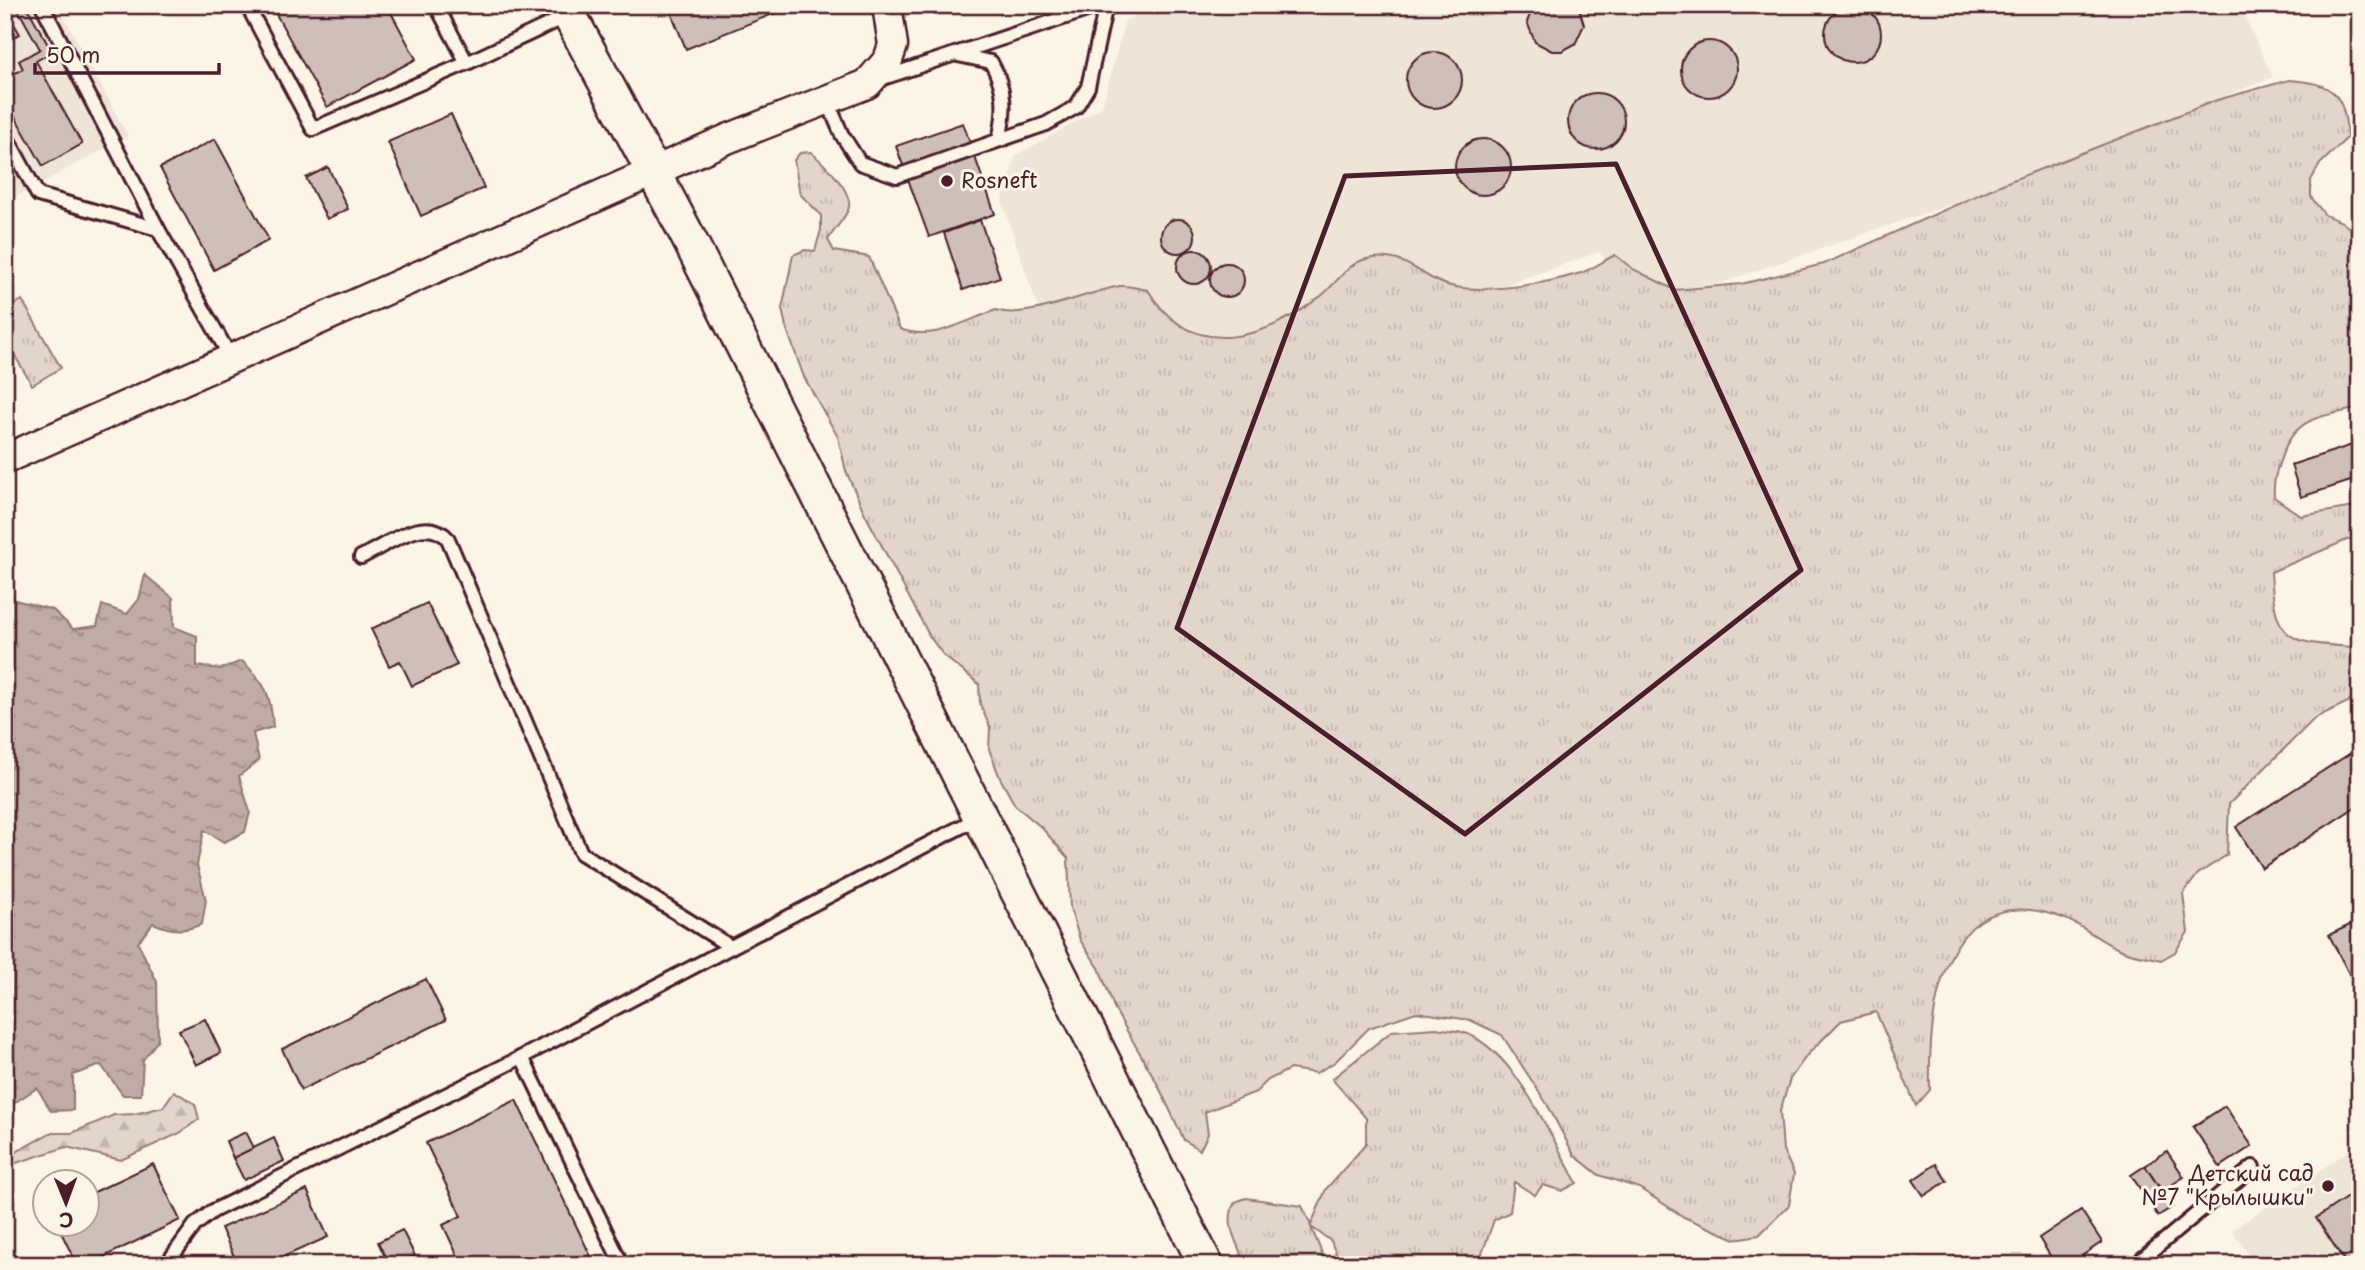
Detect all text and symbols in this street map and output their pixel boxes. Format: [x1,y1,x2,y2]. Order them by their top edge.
scale bar [35,32,219,76]
text: 50 m [46,38,100,70]
place label: Rosneft [961,163,1038,195]
marker: Rosneft [939,173,955,189]
place label: Детский сад №7 "Крылышки" [2141,1156,2314,1212]
north arrow [32,1168,102,1238]
marker: Детский сад №7 "Крылышки" [2320,1178,2336,1194]
text: С [59,1207,74,1235]

